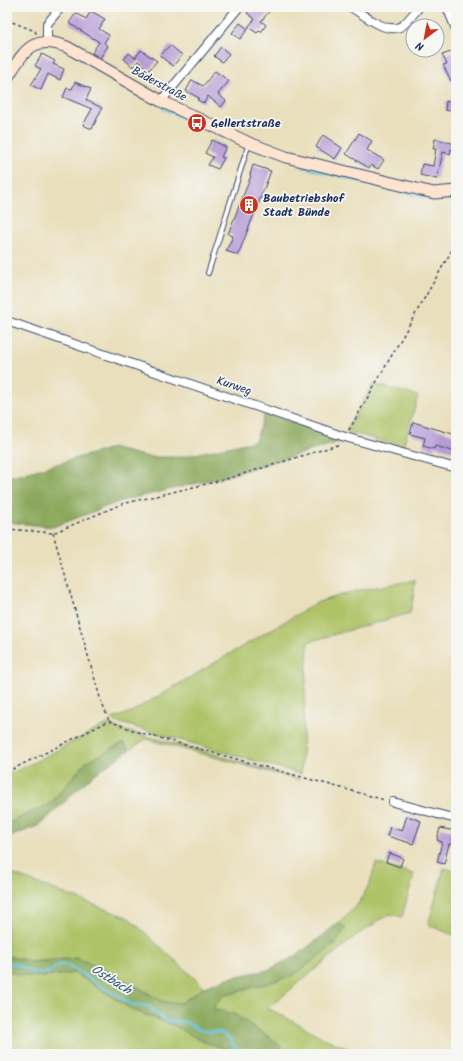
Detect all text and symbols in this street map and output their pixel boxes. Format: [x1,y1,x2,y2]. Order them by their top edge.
north arrow [405,18,445,58]
text: N [412,36,428,55]
street label: Bäderstraße [128,61,191,107]
bus stop icon: Gellertstraße [186,112,208,134]
place label: Gellertstraße [211,114,281,133]
place label: Baubetriebshof Stadt Bünde [263,189,345,222]
building icon: Baubetriebshof Stadt Bünde [238,194,260,216]
street label: Kurweg [214,371,254,401]
water label: Ostbach [87,959,136,1001]

